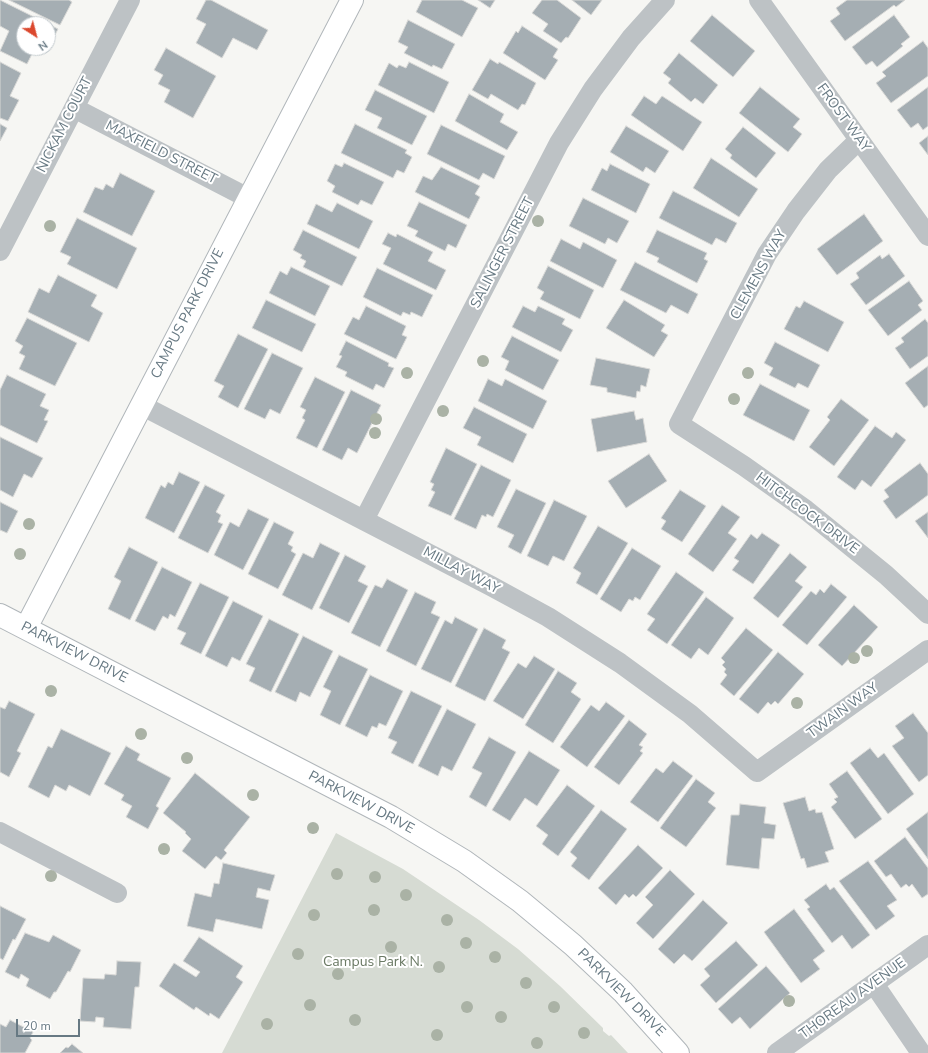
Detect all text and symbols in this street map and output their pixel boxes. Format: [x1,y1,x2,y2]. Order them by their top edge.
north arrow [16,16,56,56]
text: N [35,37,51,54]
street label: NICKAM COURT [34,74,96,176]
street label: FROST WAY [813,81,873,155]
street label: MAXFIELD STREET [102,118,220,188]
street label: SALINGER STREET [468,195,538,311]
street label: CLEMENS WAY [727,227,791,323]
street label: CAMPUS PARK DRIVE [148,246,228,382]
street label: HITCHCOCK DRIVE [752,470,862,558]
street label: MILLAY WAY [420,544,502,598]
street label: PARKVIEW DRIVE [18,619,130,687]
street label: TWAIN WAY [804,680,882,742]
street label: PARKVIEW DRIVE [305,768,417,838]
street label: PARKVIEW DRIVE [574,946,668,1040]
park label: Campus Park N. [323,955,423,971]
street label: THOREAU AVENUE [797,955,909,1043]
scale bar [18,1011,82,1037]
text: 20 m [23,1018,51,1034]

